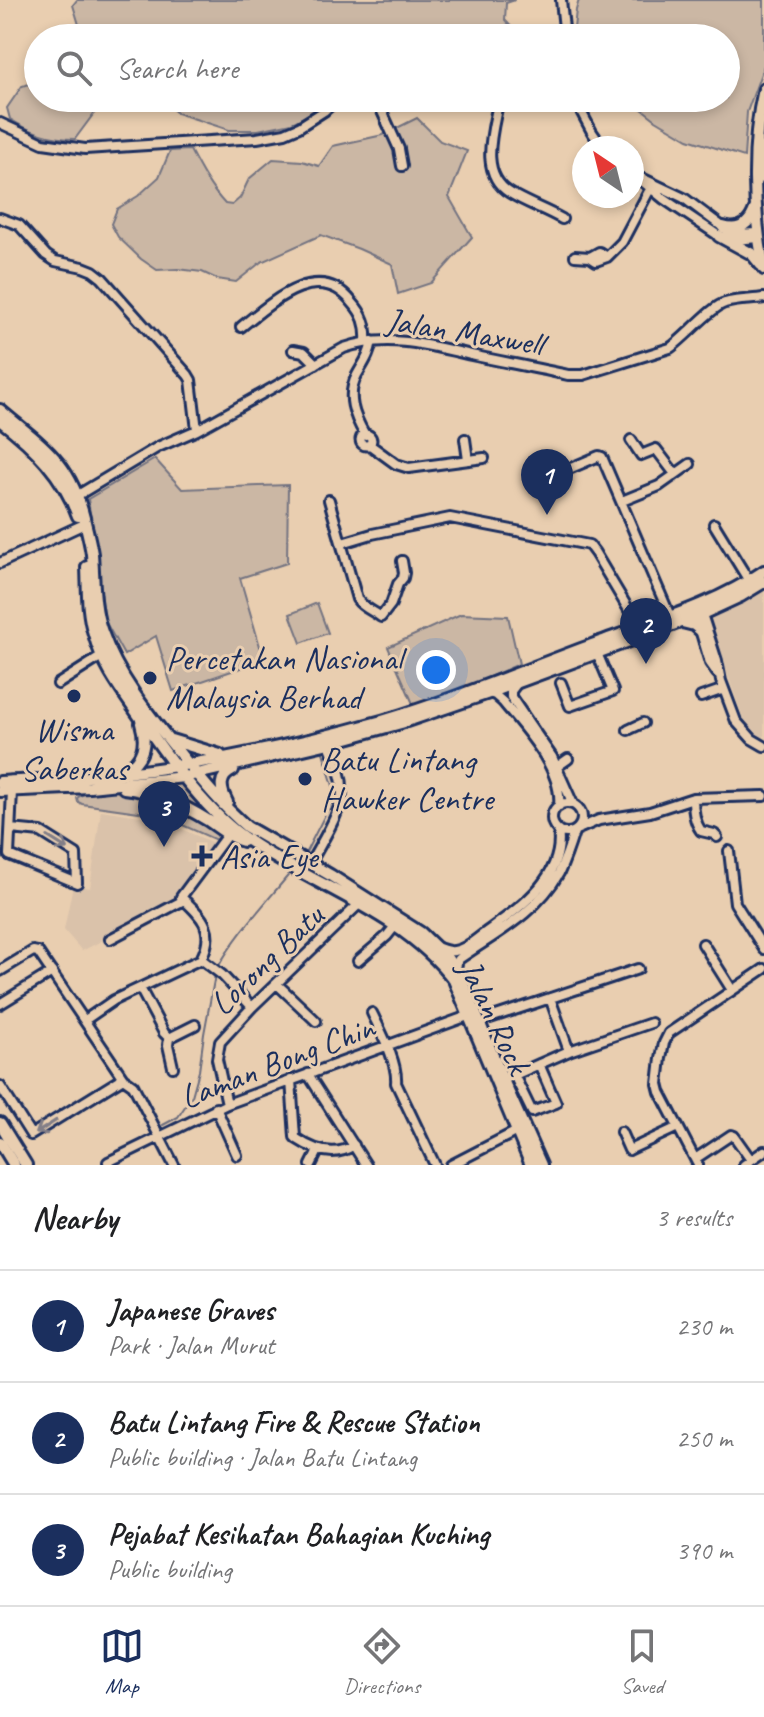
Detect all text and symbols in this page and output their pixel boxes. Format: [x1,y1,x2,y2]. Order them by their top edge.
search box [24,24,740,112]
icon: search [52,46,96,90]
text: Search here [116,49,238,87]
north arrow [572,136,644,208]
street label: Jalan Maxwell [382,298,552,366]
pin: 1 [521,449,573,515]
pin: 2 [620,598,672,664]
place label: Percetakan Nasional Malaysia Berhad [166,637,408,719]
your location [416,650,456,690]
marker: Percetakan Nasional Malaysia Berhad [141,669,159,687]
marker: Wisma Saberkas [65,687,83,705]
place label: Wisma Saberkas [20,708,131,790]
place label: Batu Lintang Hawker Centre [321,738,496,820]
marker: Batu Lintang Hawker Centre [296,770,314,788]
pin: 3 [138,781,190,847]
one-way arrow [46,835,69,851]
place label: Asia Eye [220,835,319,878]
marker: Asia Eye [191,845,213,867]
street label: Lorong Batu [200,893,334,1024]
street label: Jalan Rock [448,950,542,1083]
street label: Laman Bong Chin [174,1004,382,1118]
one-way arrow [35,1119,58,1135]
text: Nearby [32,1196,118,1239]
text: 3 results [656,1201,732,1234]
text: Japanese Graves [108,1291,274,1329]
text: 1 [52,1310,64,1343]
text: 230 m [676,1310,732,1343]
text: Park · Jalan Murut [108,1329,274,1362]
text: Batu Lintang Fire & Rescue Station [108,1403,480,1441]
text: 2 [52,1422,64,1455]
text: 250 m [676,1422,732,1455]
text: Public building · Jalan Batu Lintang [108,1441,417,1474]
text: Pejabat Kesihatan Bahagian Kuching [108,1515,489,1553]
text: 3 [52,1534,64,1567]
text: 390 m [676,1534,732,1567]
text: Public building [108,1553,231,1586]
tab: Map [100,1624,144,1700]
tab: Directions [344,1624,420,1700]
tab: Saved [620,1624,664,1700]

